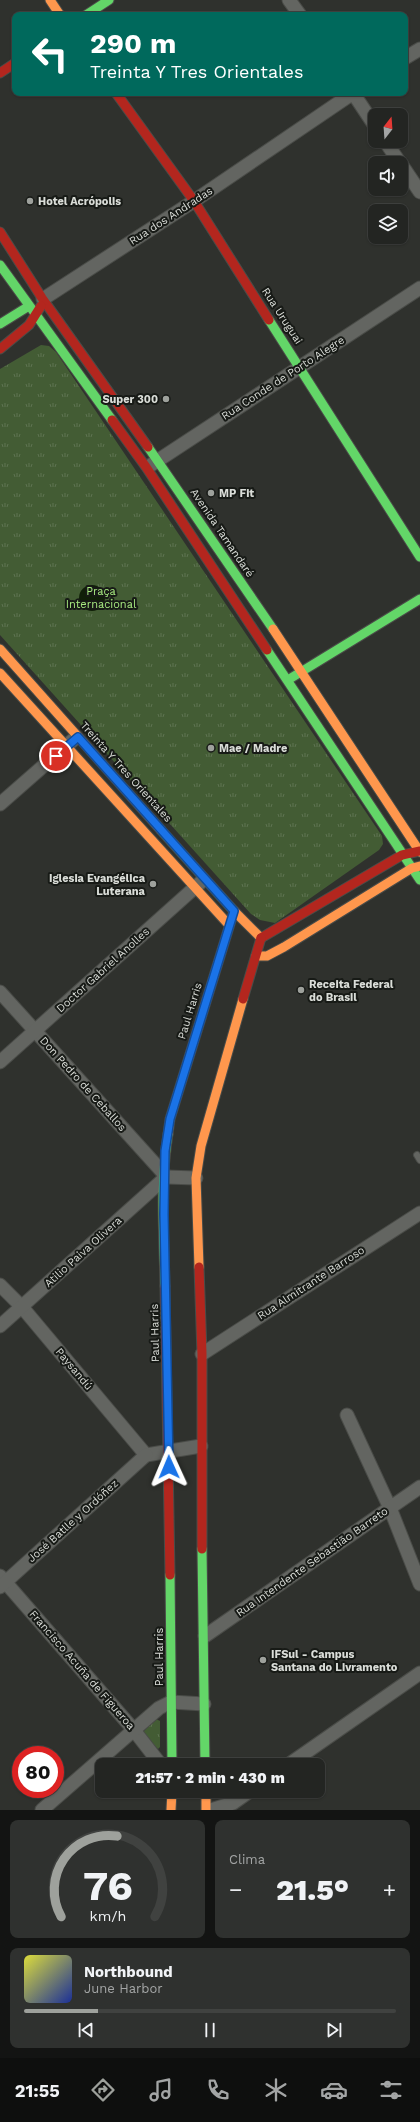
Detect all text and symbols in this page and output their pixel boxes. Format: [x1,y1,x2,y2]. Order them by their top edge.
text: 290 m [90,27,176,60]
icon: left [24,28,76,80]
text: Treinta Y Tres Orientales [90,61,303,82]
north arrow [368,108,408,148]
map controls [368,108,408,244]
button: sound [368,156,408,196]
street label: Rua dos Andradas [127,184,215,248]
place label: Hotel Acrópolis [38,195,121,208]
marker: Hotel Acrópolis [25,196,35,206]
button: layers [368,204,408,244]
street label: Rua Uruguai [259,285,305,347]
street label: Rua Conde de Porto Alegre [219,333,347,423]
place label: Super 300 [102,393,158,406]
marker: Super 300 [161,394,171,404]
street label: Avenida Tamandaré [188,486,256,580]
place label: MP Fit [219,487,254,500]
marker: MP Fit [206,488,216,498]
park label: Praça Internacional [66,585,137,611]
street label: Treinta Y Tres Orientales [78,719,175,825]
pin [39,739,73,773]
place label: Mae / Madre [219,742,287,755]
marker: Mae / Madre [206,743,216,753]
icon: arrive [45,745,67,767]
place label: Iglesia Evangélica Luterana [49,872,146,898]
marker: Iglesia Evangélica Luterana [148,879,158,889]
street label: Doctor Gabriel Anolles [54,925,152,1015]
place label: Receita Federal do Brasil [309,978,394,1004]
street label: Paul Harris [175,981,205,1041]
marker: Receita Federal do Brasil [296,985,306,995]
street label: Don Pedro de Ceballos [37,1034,129,1134]
street label: Atilio Paiva Olivera [42,1214,124,1290]
street label: Rua Almitrante Barroso [255,1243,367,1323]
street label: Paul Harris [148,1303,162,1362]
street label: Paysandú [53,1345,95,1393]
position arrow [148,1446,190,1488]
street label: José Batlle y Ordóñez [25,1477,121,1565]
street label: Rua Intendente Sebastião Barreto [234,1504,390,1620]
street label: Francisco Acuña de Figueroa [27,1608,137,1732]
street label: Paul Harris [153,1628,166,1686]
place label: IFSul - Campus Santana do Livramento [271,1648,398,1674]
marker: IFSul - Campus Santana do Livramento [258,1655,268,1665]
speed limit sign: 80 [12,1746,64,1798]
text: 21:57 · 2 min · 430 m [135,1769,285,1787]
text: Clima [229,1852,265,1867]
text: 76 [83,1861,132,1910]
text: 21.5° [276,1872,349,1907]
text: − [229,1877,242,1902]
text: + [383,1877,396,1902]
text: km/h [89,1908,126,1924]
text: Northbound [84,1963,173,1981]
text: June Harbor [84,1981,163,1996]
icon: previous [75,2019,97,2041]
icon: pause [199,2019,221,2041]
icon: next [323,2019,345,2041]
icon: directions [89,2076,117,2104]
icon: music [147,2076,175,2104]
icon: phone [204,2076,232,2104]
icon: climate [262,2076,290,2104]
icon: car [320,2076,348,2104]
icon: filters [377,2076,405,2104]
text: 21:55 [15,2080,60,2101]

